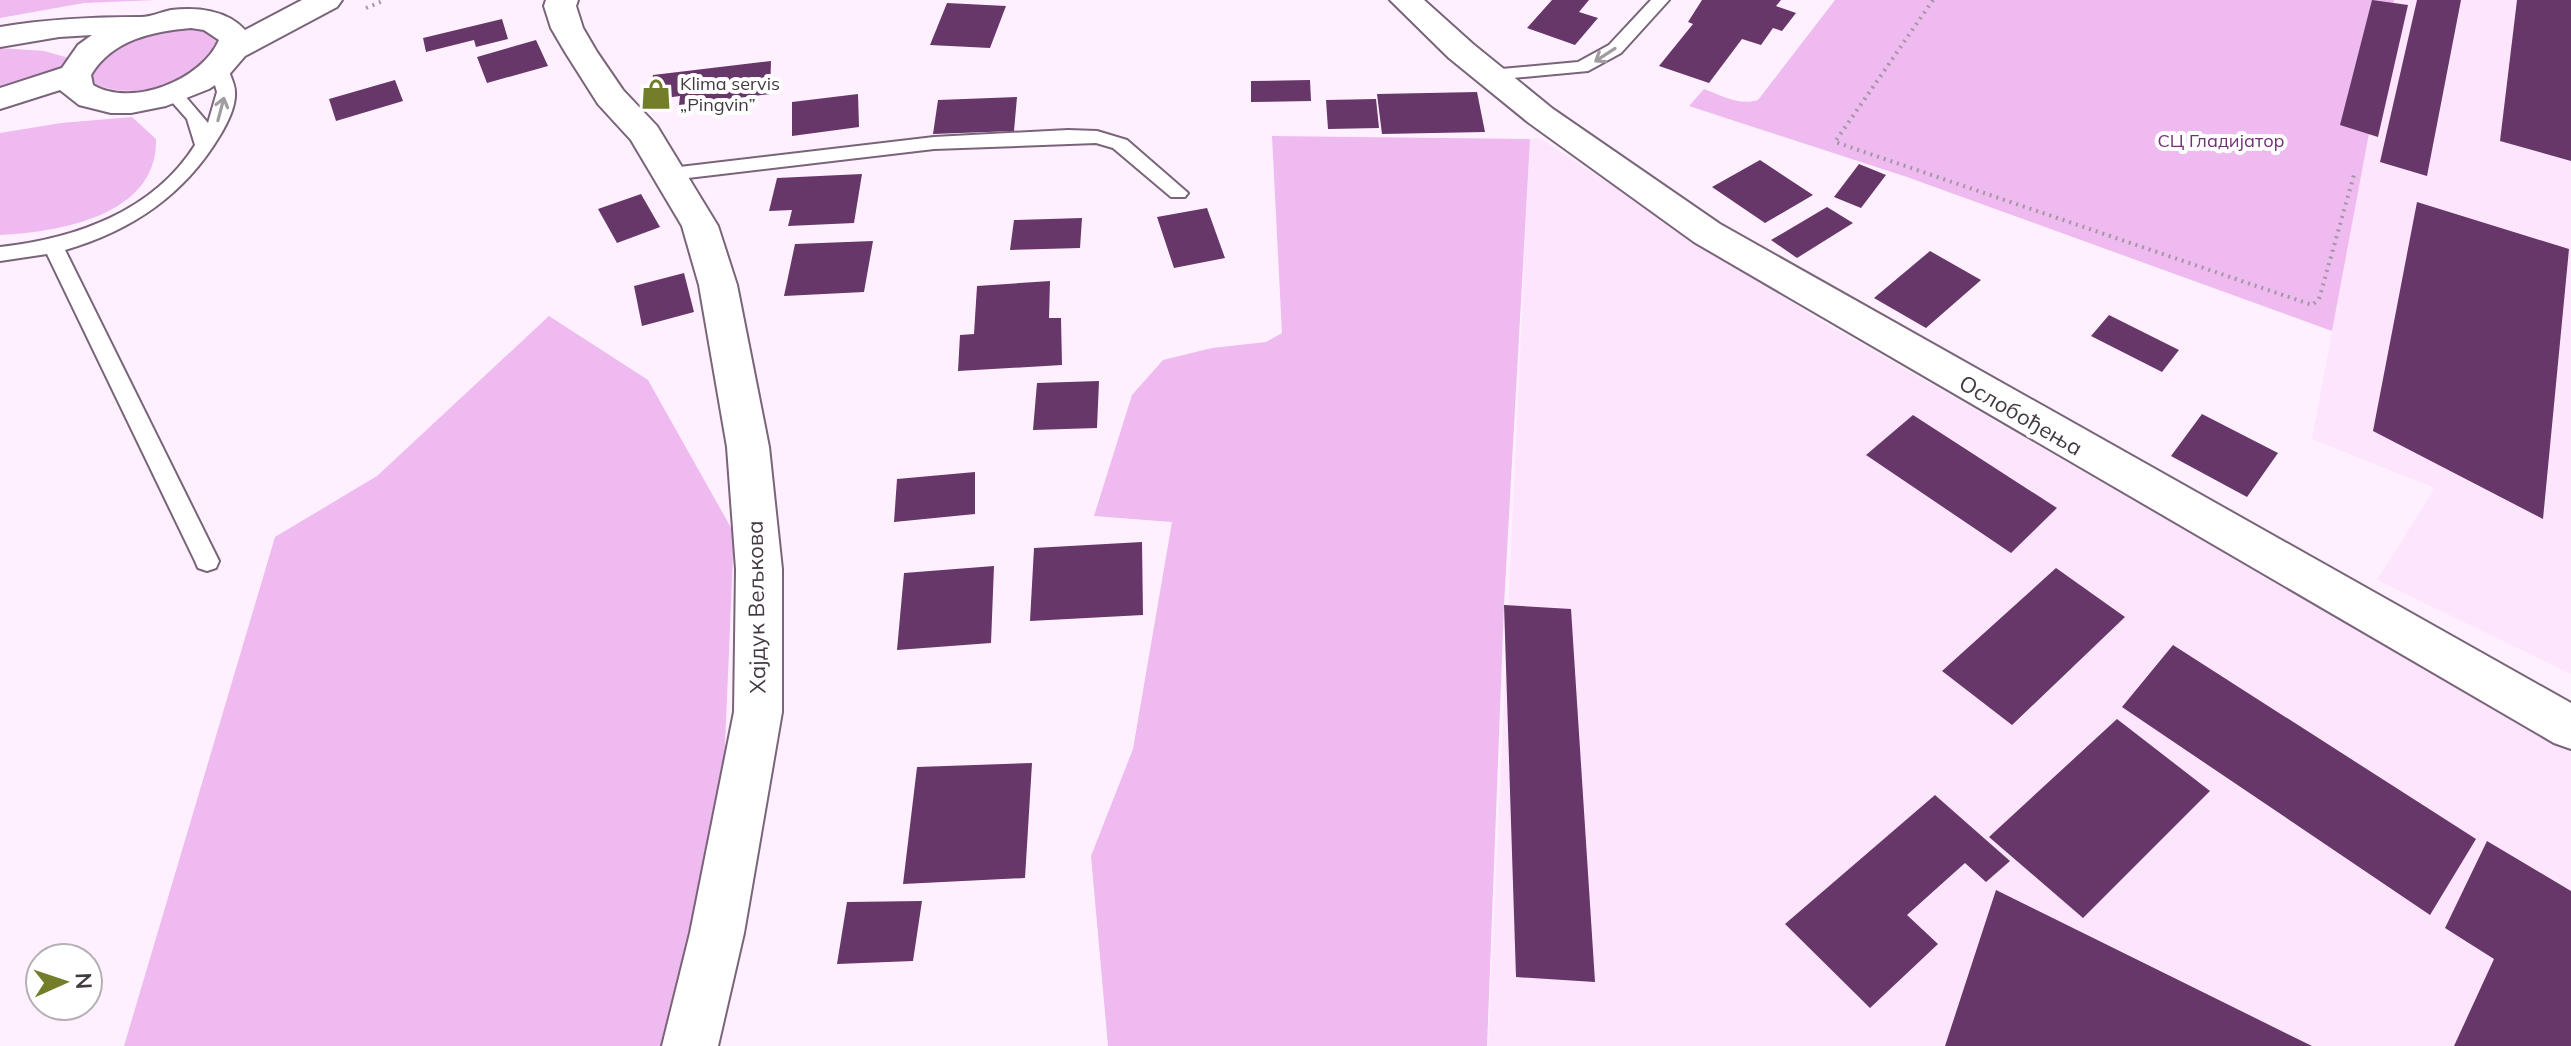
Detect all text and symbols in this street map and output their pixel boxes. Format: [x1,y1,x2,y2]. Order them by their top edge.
one-way arrow [1595,46,1617,63]
place label: Klima servis „Pingvin” [680,72,780,116]
shop icon: Klima servis „Pingvin” [639,77,673,111]
one-way arrow [215,97,230,123]
park label: СЦ Гладијатор [2157,129,2285,152]
street label: Ослобођења [1954,368,2088,462]
street label: Хајдук Вељкова [740,520,772,694]
north arrow [24,942,104,1022]
text: N [70,972,98,990]

